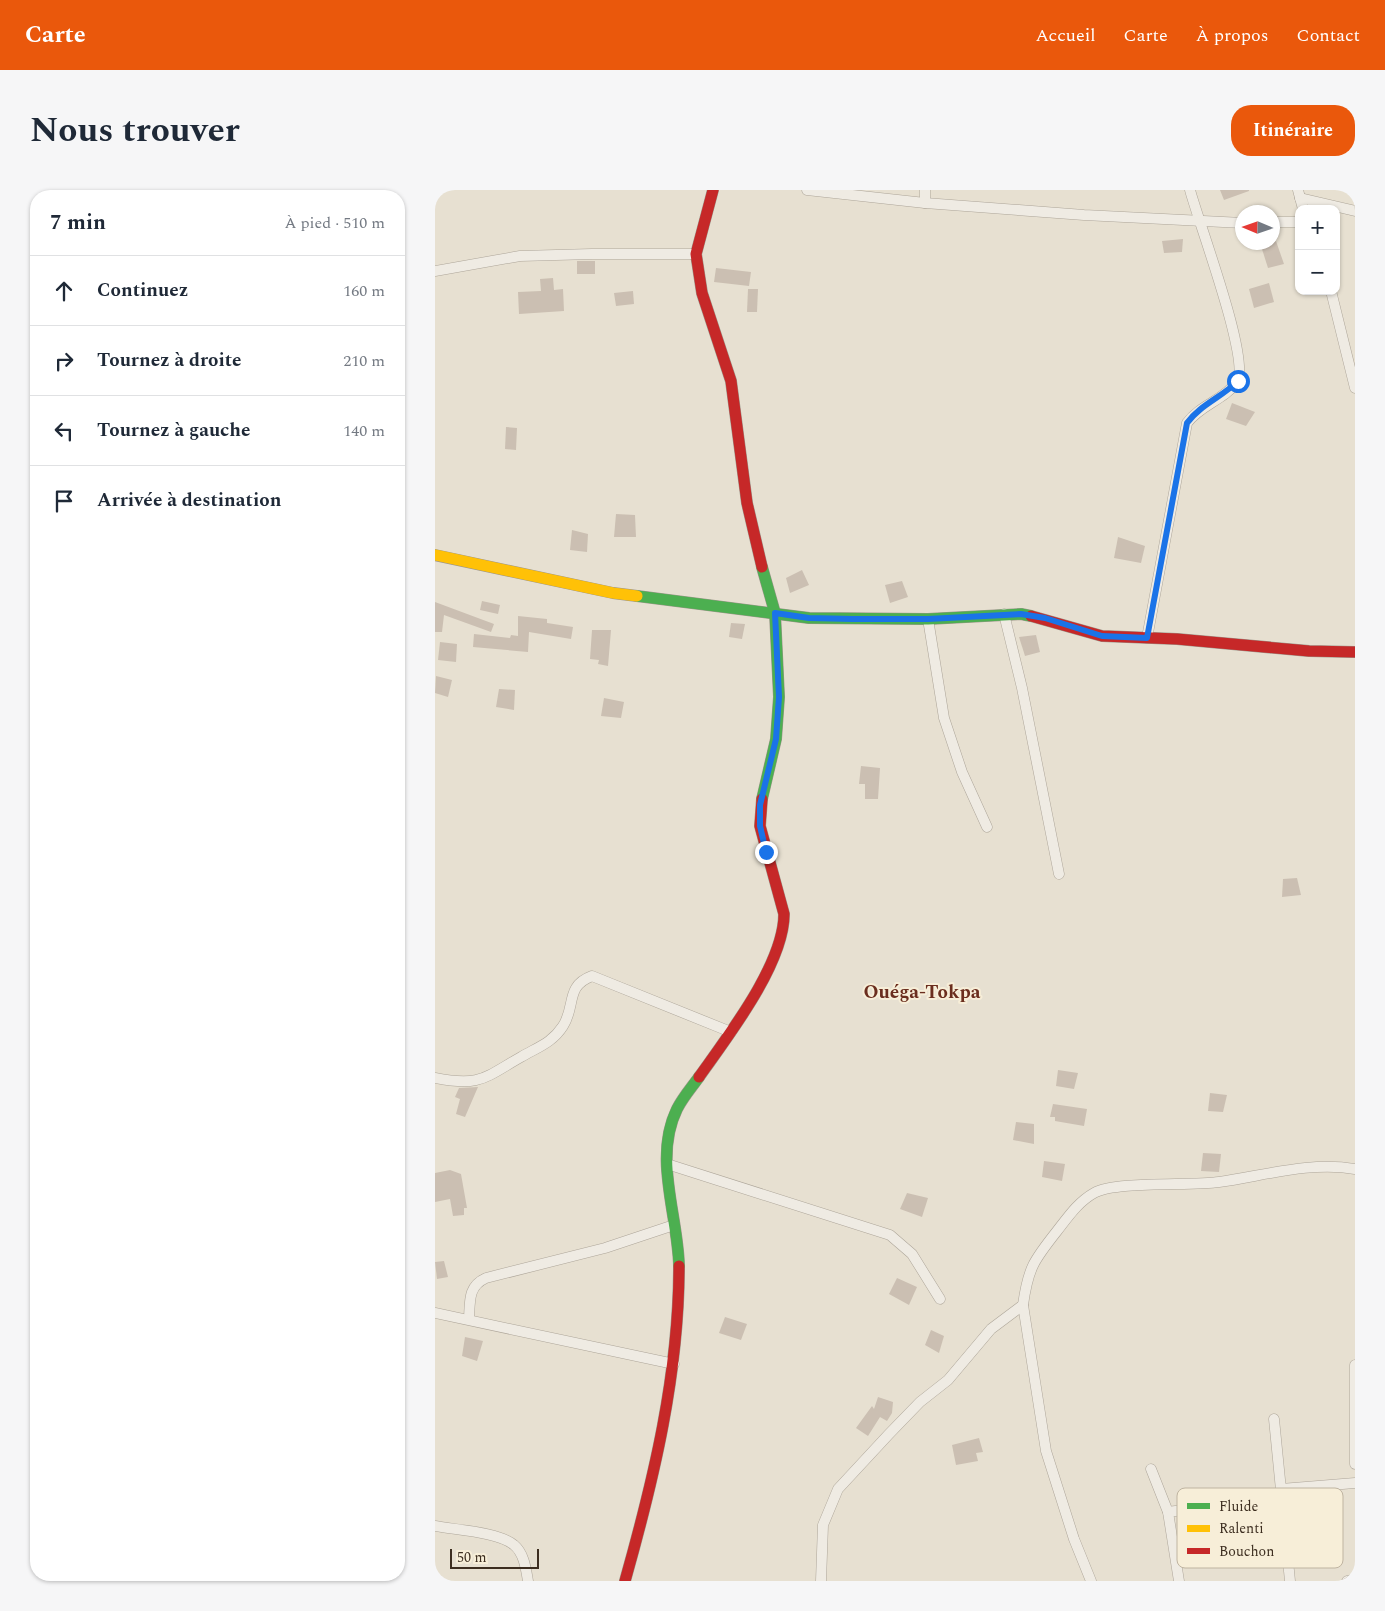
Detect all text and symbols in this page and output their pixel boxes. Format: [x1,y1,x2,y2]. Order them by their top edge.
text: Carte [25,17,86,53]
text: Accueil [1035,22,1096,49]
text: Carte [1124,22,1168,49]
text: À propos [1196,22,1269,49]
text: Contact [1297,22,1360,49]
text: Nous trouver [30,104,240,157]
button: Itinéraire [1231,105,1355,156]
north arrow [1235,205,1280,250]
map controls [1295,205,1340,295]
button: + [1295,205,1340,250]
text: 7 min [50,207,106,239]
text: À pied · 510 m [284,211,385,235]
button: − [1295,250,1340,295]
text: Continuez [97,276,188,305]
icon: ahead [50,277,78,305]
text: 160 m [343,279,385,303]
text: Tournez à droite [97,346,241,375]
icon: right [50,347,78,375]
text: 210 m [343,349,385,373]
route start [1227,370,1250,393]
text: Tournez à gauche [97,416,250,445]
icon: left [50,417,78,445]
text: 140 m [343,419,385,443]
text: Arrivée à destination [97,486,281,515]
icon: arrive [50,487,78,515]
route end [755,841,778,864]
district label: Ouéga-Tokpa [864,978,981,1007]
legend [1177,1488,1343,1568]
text: Fluide [1219,1496,1258,1517]
text: Ralenti [1219,1518,1264,1539]
text: Bouchon [1219,1541,1274,1562]
scale bar [450,1546,539,1569]
text: 50 m [457,1547,487,1568]

